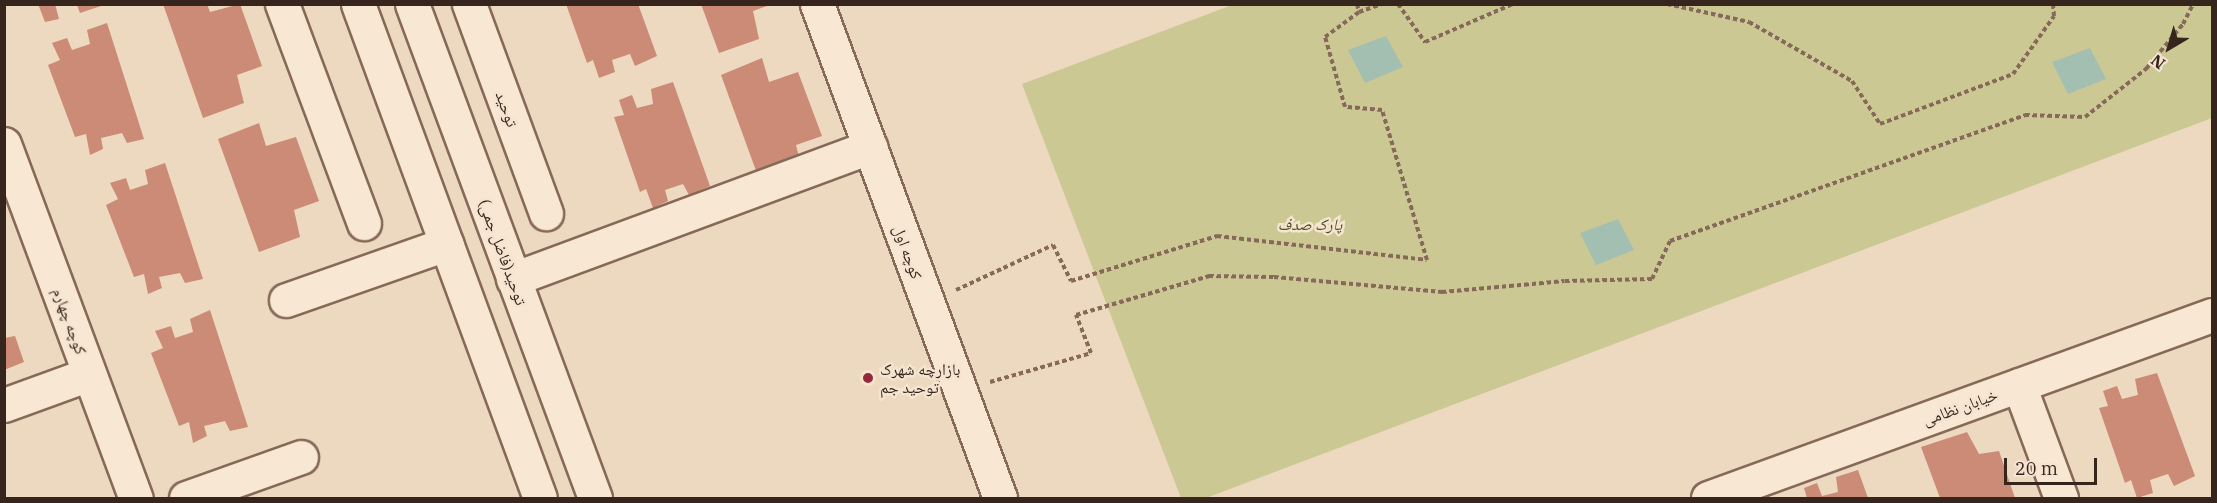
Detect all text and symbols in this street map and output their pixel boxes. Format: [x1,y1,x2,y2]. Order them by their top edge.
north arrow [2139,18,2199,78]
text: N [2147,50,2169,74]
street label: توحید [492,89,522,129]
street label: توحید(فاضل جمی) [475,196,531,308]
park label: پارک صدف [1278,214,1342,234]
street label: کوچه اول [889,222,927,282]
street label: کوچه چهارم [49,285,91,357]
place label: بازارچه شهرک توحید جم [880,359,960,397]
marker: بازارچه شهرک توحید جم [861,371,875,385]
street label: خیابان نظامی [1920,385,2000,429]
scale bar [2007,446,2100,484]
text: 20 m [2015,457,2058,480]

